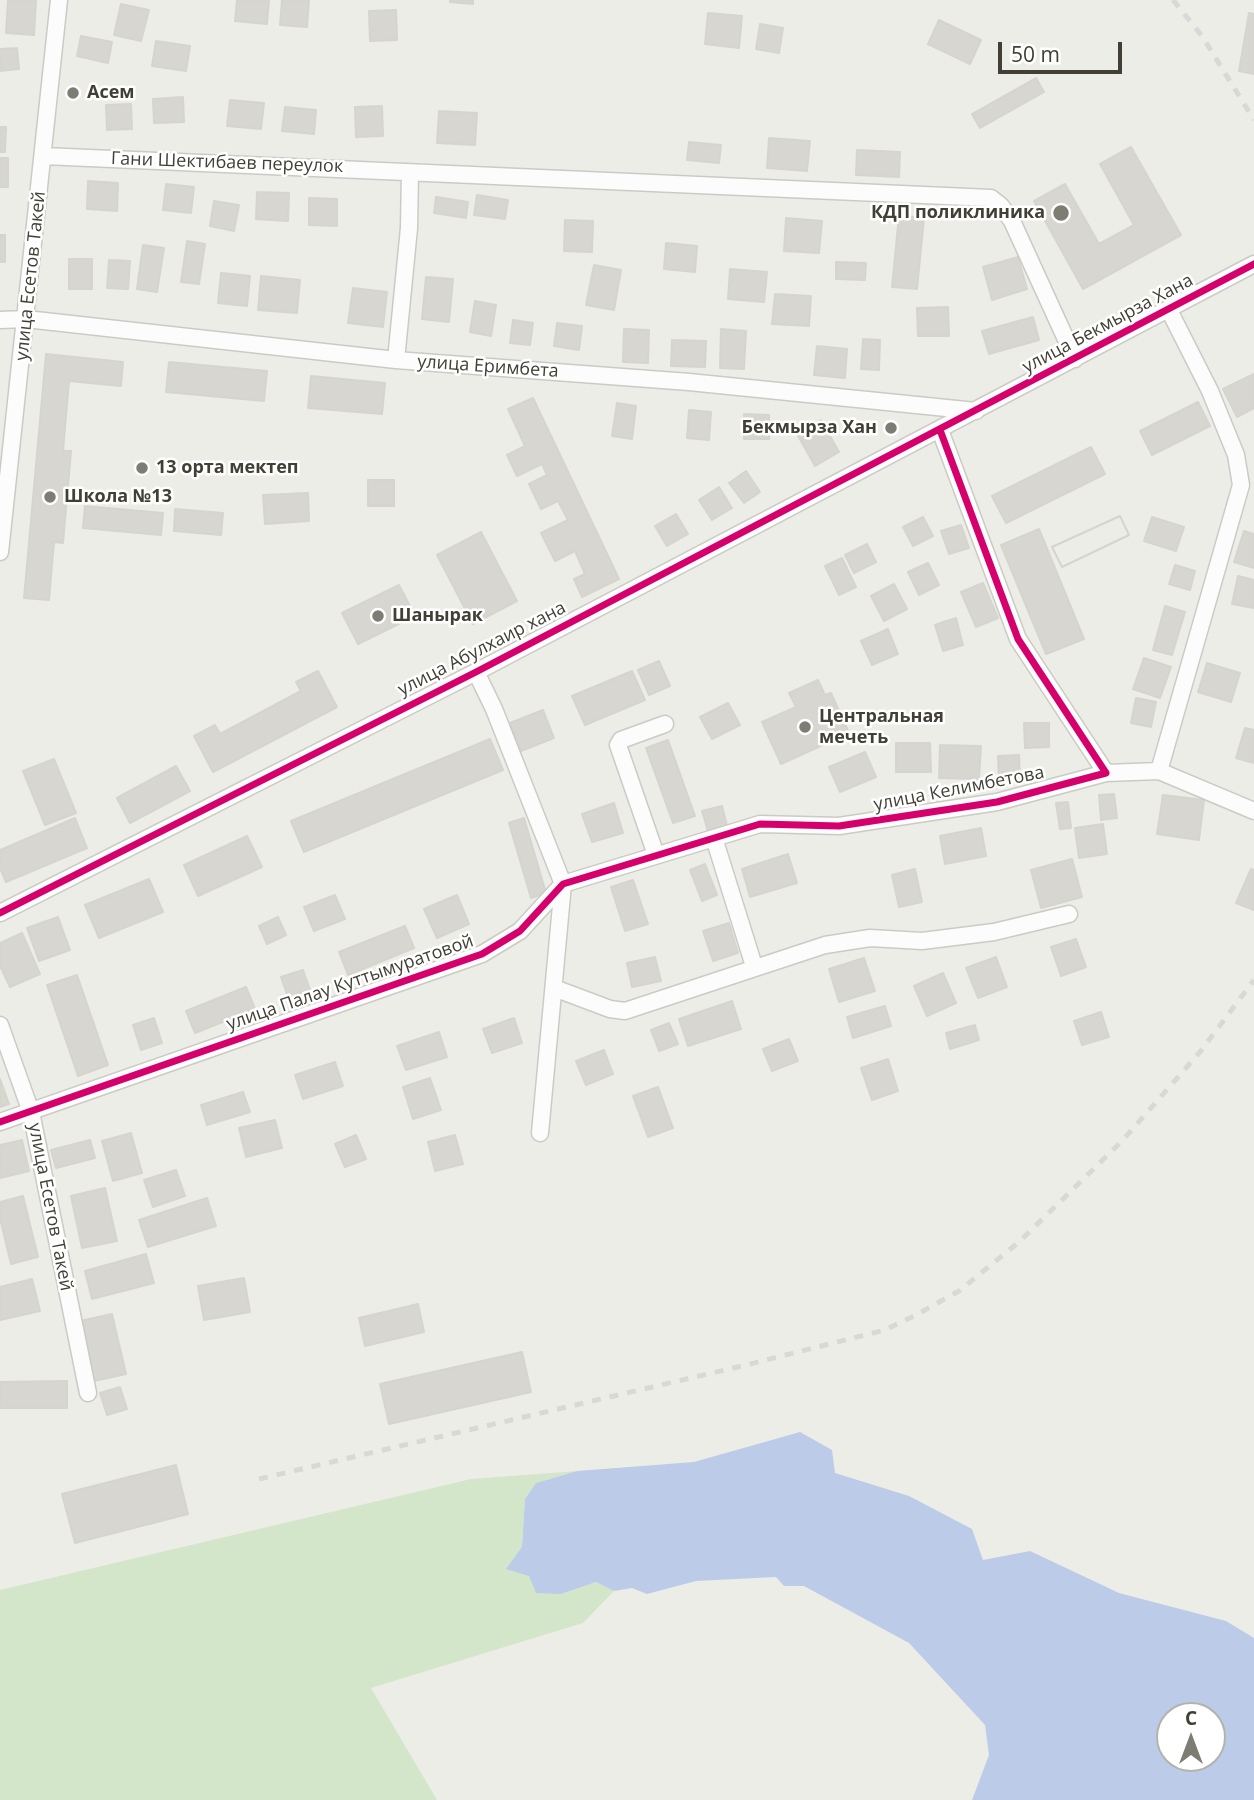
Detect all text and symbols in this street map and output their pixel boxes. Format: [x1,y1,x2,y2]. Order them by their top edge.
scale bar [1002,28,1126,72]
text: 50 m [1011,40,1060,68]
place label: Асем [87,82,135,104]
marker: Асем [65,85,81,101]
street label: Гани Шектибаев переулок [110,148,344,178]
street label: улица Есетов Такей [11,190,51,362]
place label: КДП поликлиника [871,202,1045,224]
marker: КДП поликлиника [1051,203,1071,223]
street label: улица Бекмырза Хана [1019,270,1197,378]
street label: улица Еримбета [417,351,559,383]
place label: Бекмырза Хан [742,417,877,439]
marker: Бекмырза Хан [883,420,899,436]
place label: 13 орта мектеп [156,457,299,479]
marker: 13 орта мектеп [134,460,150,476]
place label: Школа №13 [64,486,172,508]
marker: Школа №13 [42,489,58,505]
street label: улица Абулхаир хана [394,597,570,701]
place label: Шанырак [392,605,483,627]
marker: Шанырак [370,608,386,624]
place label: Центральная мечеть [819,706,944,748]
marker: Центральная мечеть [797,719,813,735]
street label: улица Келимбетова [872,762,1046,816]
street label: улица Палау Куттымуратовой [224,931,476,1035]
street label: улица Есетов Такей [23,1121,77,1293]
north arrow [1156,1702,1226,1772]
text: С [1185,1705,1197,1731]

